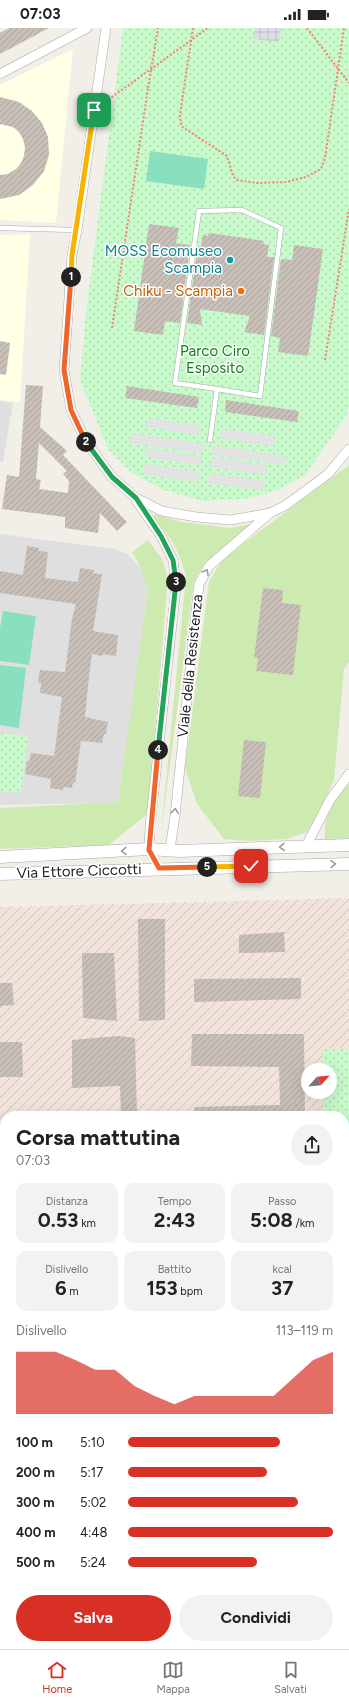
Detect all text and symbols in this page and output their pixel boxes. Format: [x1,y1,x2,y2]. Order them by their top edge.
text: 07:03 [20,5,61,23]
pin [77,93,111,127]
icon: arrive [83,99,105,121]
place label: MOSS Ecomuseo Scampia [105,242,222,277]
marker: MOSS Ecomuseo Scampia [225,255,235,265]
pin: 1 [61,267,81,287]
text: 1 [69,270,73,283]
place label: Chiku - Scampia [123,282,233,300]
marker: Chiku - Scampia [236,286,246,296]
park label: Parco Ciro Esposito [180,342,250,377]
pin: 2 [76,432,96,452]
text: 2 [83,435,89,448]
one-way arrow [201,569,208,576]
pin: 3 [166,572,186,592]
text: 3 [173,575,179,588]
street label: Viale della Resistenza [174,594,206,738]
pin: 4 [148,740,168,760]
text: 4 [155,743,161,756]
one-way arrow [171,808,180,814]
one-way arrow [279,842,285,851]
one-way arrow [121,846,127,855]
pin [234,849,268,883]
icon: check [240,855,262,877]
pin: 5 [197,857,217,877]
street label: Via Ettore Ciccotti [16,860,142,882]
text: 5 [204,860,210,873]
one-way arrow [330,860,336,868]
north arrow [301,1063,337,1099]
map controls [301,1063,337,1099]
text: Corsa mattutina [16,1124,180,1151]
button: share [291,1124,333,1166]
text: 07:03 [16,1153,50,1168]
text: Distanza [46,1195,88,1208]
text: Tempo [158,1195,191,1208]
text: Passo [268,1195,296,1208]
text: 0.53 [38,1208,78,1232]
text: 2:43 [154,1208,195,1232]
text: 5:08 [250,1208,293,1232]
text: km [78,1217,96,1230]
text: /km [293,1217,314,1230]
text: Dislivello [45,1263,88,1276]
text: Battito [158,1263,191,1276]
text: kcal [273,1263,292,1276]
text: 6 [55,1276,67,1300]
text: 153 [146,1276,178,1300]
text: 37 [271,1276,293,1300]
text: m [67,1285,79,1298]
text: bpm [178,1285,203,1298]
text: Dislivello [16,1323,67,1338]
text: 113–119 m [276,1323,333,1338]
text: 100 m [16,1435,53,1450]
text: 5:10 [80,1435,104,1450]
text: 200 m [16,1465,55,1480]
text: 5:17 [80,1465,103,1480]
text: 300 m [16,1495,55,1510]
text: 5:02 [80,1495,106,1510]
text: 400 m [16,1525,56,1540]
text: 4:48 [80,1525,107,1540]
text: 500 m [16,1555,55,1570]
text: 5:24 [80,1555,106,1570]
button: Salva [16,1595,171,1641]
button: Condividi [179,1595,333,1641]
tab: Home [42,1659,72,1696]
tab: Mappa [156,1659,190,1696]
tab: Salvati [274,1659,307,1696]

